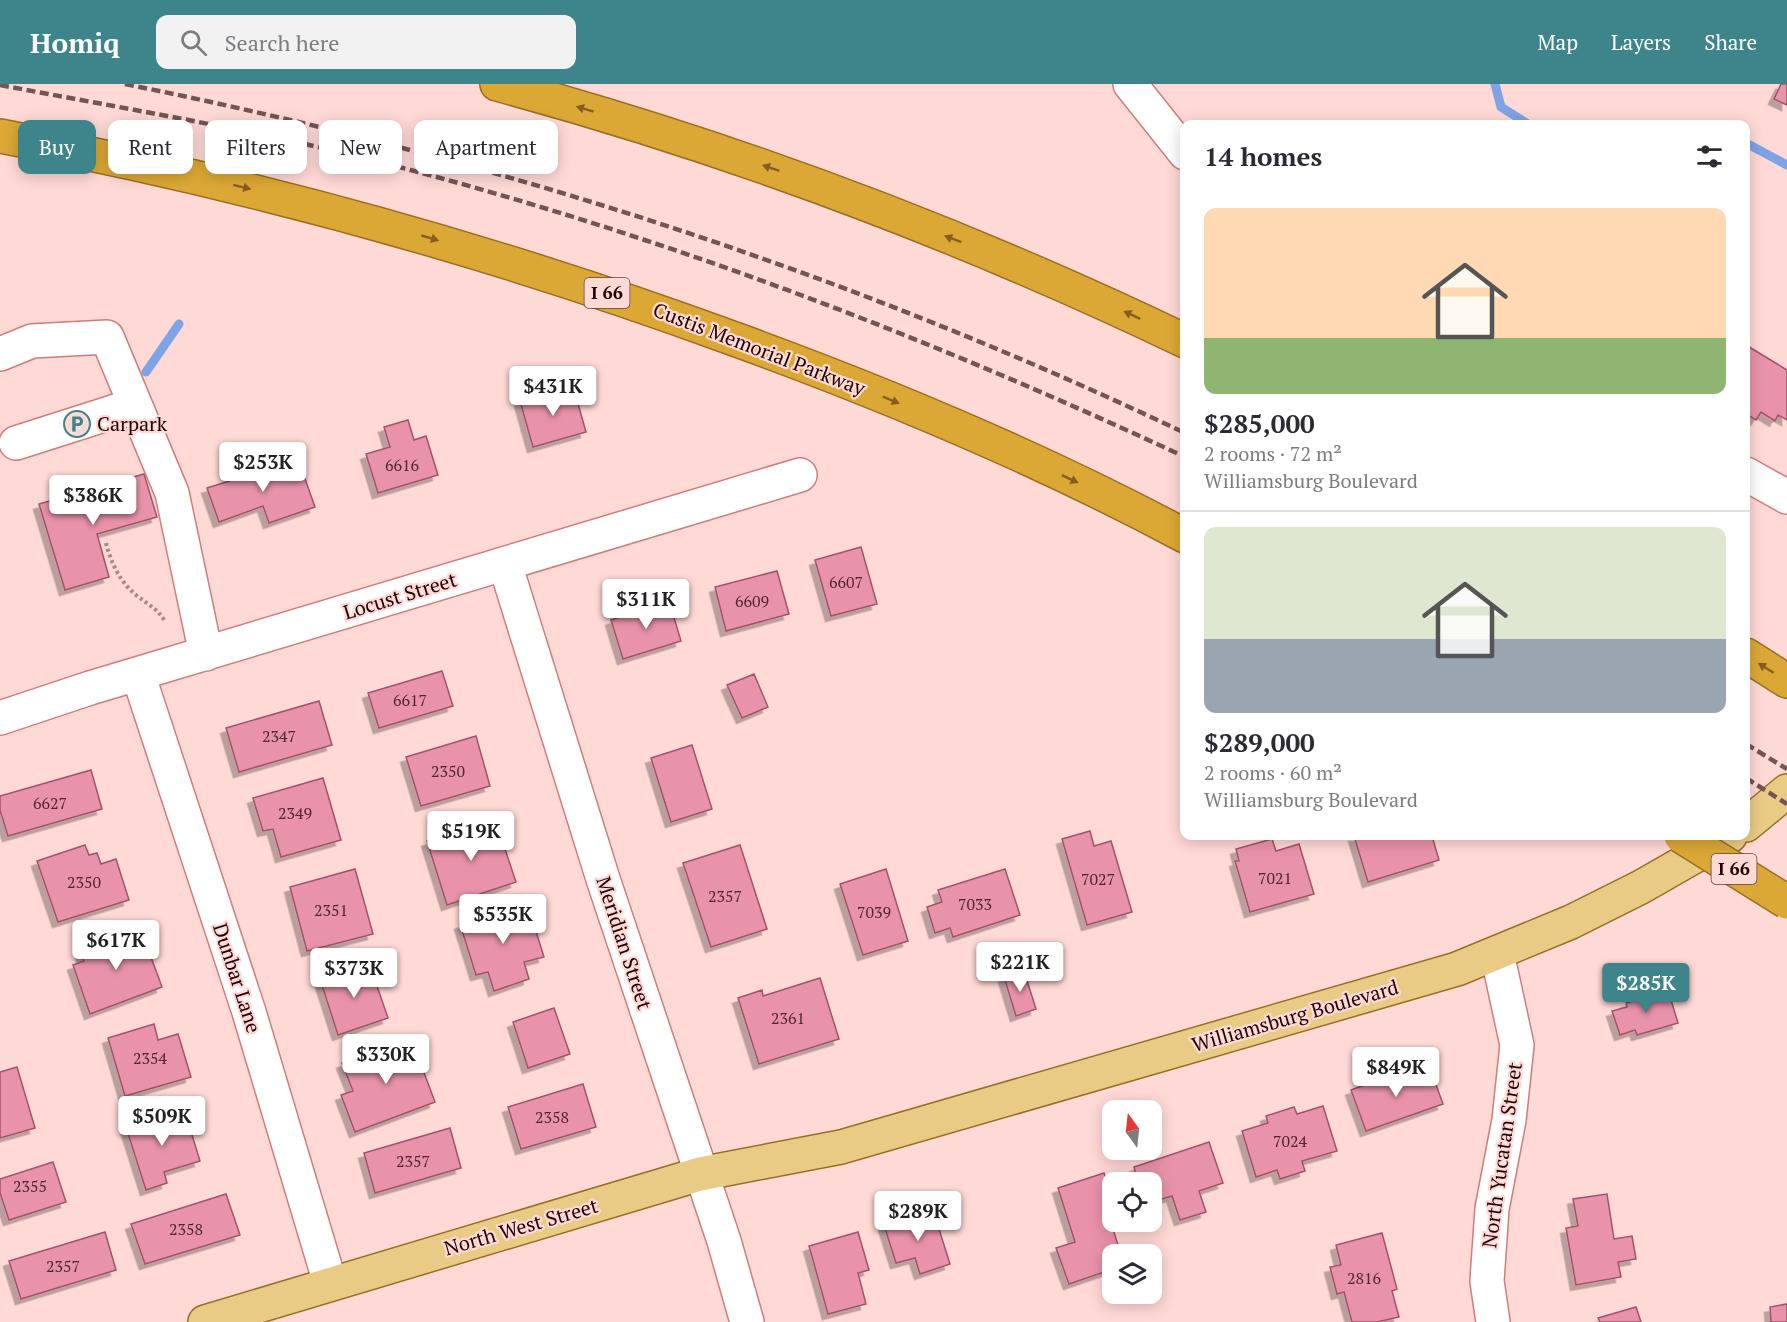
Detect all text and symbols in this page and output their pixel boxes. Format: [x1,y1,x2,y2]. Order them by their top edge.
search box [156,15,576,69]
text: Homiq [30,24,120,61]
icon: search [177,26,210,59]
text: Search here [225,28,339,57]
text: Map [1537,28,1578,56]
text: Layers [1611,28,1671,56]
text: Share [1704,28,1757,56]
one-way arrow [576,104,594,113]
chip: Buy [18,120,96,174]
chip: Rent [108,120,193,174]
chip: Filters [205,120,307,174]
chip: New [319,120,402,174]
chip: Apartment [414,120,558,174]
text: 14 homes [1204,139,1322,173]
icon: filters [1693,140,1726,173]
one-way arrow [762,163,780,173]
one-way arrow [233,182,251,192]
one-way arrow [421,234,439,243]
one-way arrow [944,234,962,243]
icon: home [1411,247,1519,355]
road number: I 66 [584,278,630,308]
street label: Custis Memorial Parkway [649,296,870,402]
one-way arrow [1124,311,1141,320]
pin: $431K [511,366,595,417]
text: $431K [523,372,583,399]
one-way arrow [883,395,901,405]
text: $285,000 [1204,406,1315,440]
parking icon: Carpark [62,409,92,439]
place label: Carpark [97,410,168,437]
text: 2 rooms · 72 m² [1204,440,1342,467]
pin: $253K [221,442,305,493]
text: $253K [233,448,293,475]
house number: 6616 [385,454,420,476]
text: Williamsburg Boulevard [1204,467,1418,494]
pin: $386K [51,475,135,526]
one-way arrow [1061,475,1078,484]
text: $386K [63,481,123,508]
street label: Locust Street [340,565,460,626]
icon: home [1411,566,1519,674]
house number: 6607 [829,571,863,593]
pin: $311K [604,579,688,630]
text: $311K [616,585,676,612]
house number: 6609 [735,590,769,612]
one-way arrow [1758,662,1775,673]
house number: 6617 [393,689,427,711]
house number: 2347 [262,725,296,747]
text: $289,000 [1204,725,1315,759]
text: 2 rooms · 60 m² [1204,759,1342,786]
house number: 2350 [431,760,465,782]
text: Williamsburg Boulevard [1204,786,1418,813]
house number: 6627 [33,792,67,814]
house number: 2349 [278,802,312,824]
pin: $519K [429,811,513,862]
text: $519K [441,817,501,844]
road number: I 66 [1712,854,1756,884]
house number: 7021 [1258,867,1292,889]
house number: 7027 [1081,868,1115,890]
house number: 2350 [67,871,101,893]
street label: Meridian Street [590,873,659,1013]
house number: 2357 [708,885,742,907]
house number: 7033 [958,893,992,915]
pin: $535K [461,894,545,945]
house number: 2351 [314,899,348,921]
text: $535K [473,900,533,927]
house number: 7039 [857,901,891,923]
street label: Dunbar Lane [207,919,268,1036]
pin: $617K [74,920,158,971]
text: $617K [86,926,146,953]
pin: $221K [978,942,1062,993]
pin: $373K [312,948,396,999]
text: $221K [990,948,1050,975]
text: $373K [324,954,384,981]
pin: $285K [1604,963,1688,1014]
text: $285K [1616,969,1676,996]
street label: Williamsburg Boulevard [1188,973,1401,1058]
house number: 2361 [771,1007,805,1029]
pin: $330K [344,1034,428,1085]
text: $330K [356,1040,416,1067]
house number: 2354 [133,1047,168,1069]
pin: $849K [1354,1047,1438,1098]
text: $849K [1366,1053,1426,1080]
street label: North Yucatan Street [1475,1060,1528,1249]
pin: $509K [120,1096,204,1147]
north arrow [1102,1100,1162,1160]
map controls [1102,1100,1162,1304]
text: $509K [132,1102,192,1129]
house number: 2358 [535,1106,569,1128]
house number: 7024 [1273,1130,1308,1152]
house number: 2357 [396,1150,430,1172]
button: locate [1102,1172,1162,1232]
house number: 2355 [13,1175,47,1197]
street label: North West Street [441,1191,602,1261]
pin: $289K [876,1191,960,1242]
text: $289K [888,1197,948,1224]
house number: 2358 [169,1218,203,1240]
button: layers [1102,1244,1162,1304]
house number: 2357 [46,1255,80,1277]
house number: 2816 [1347,1267,1382,1289]

